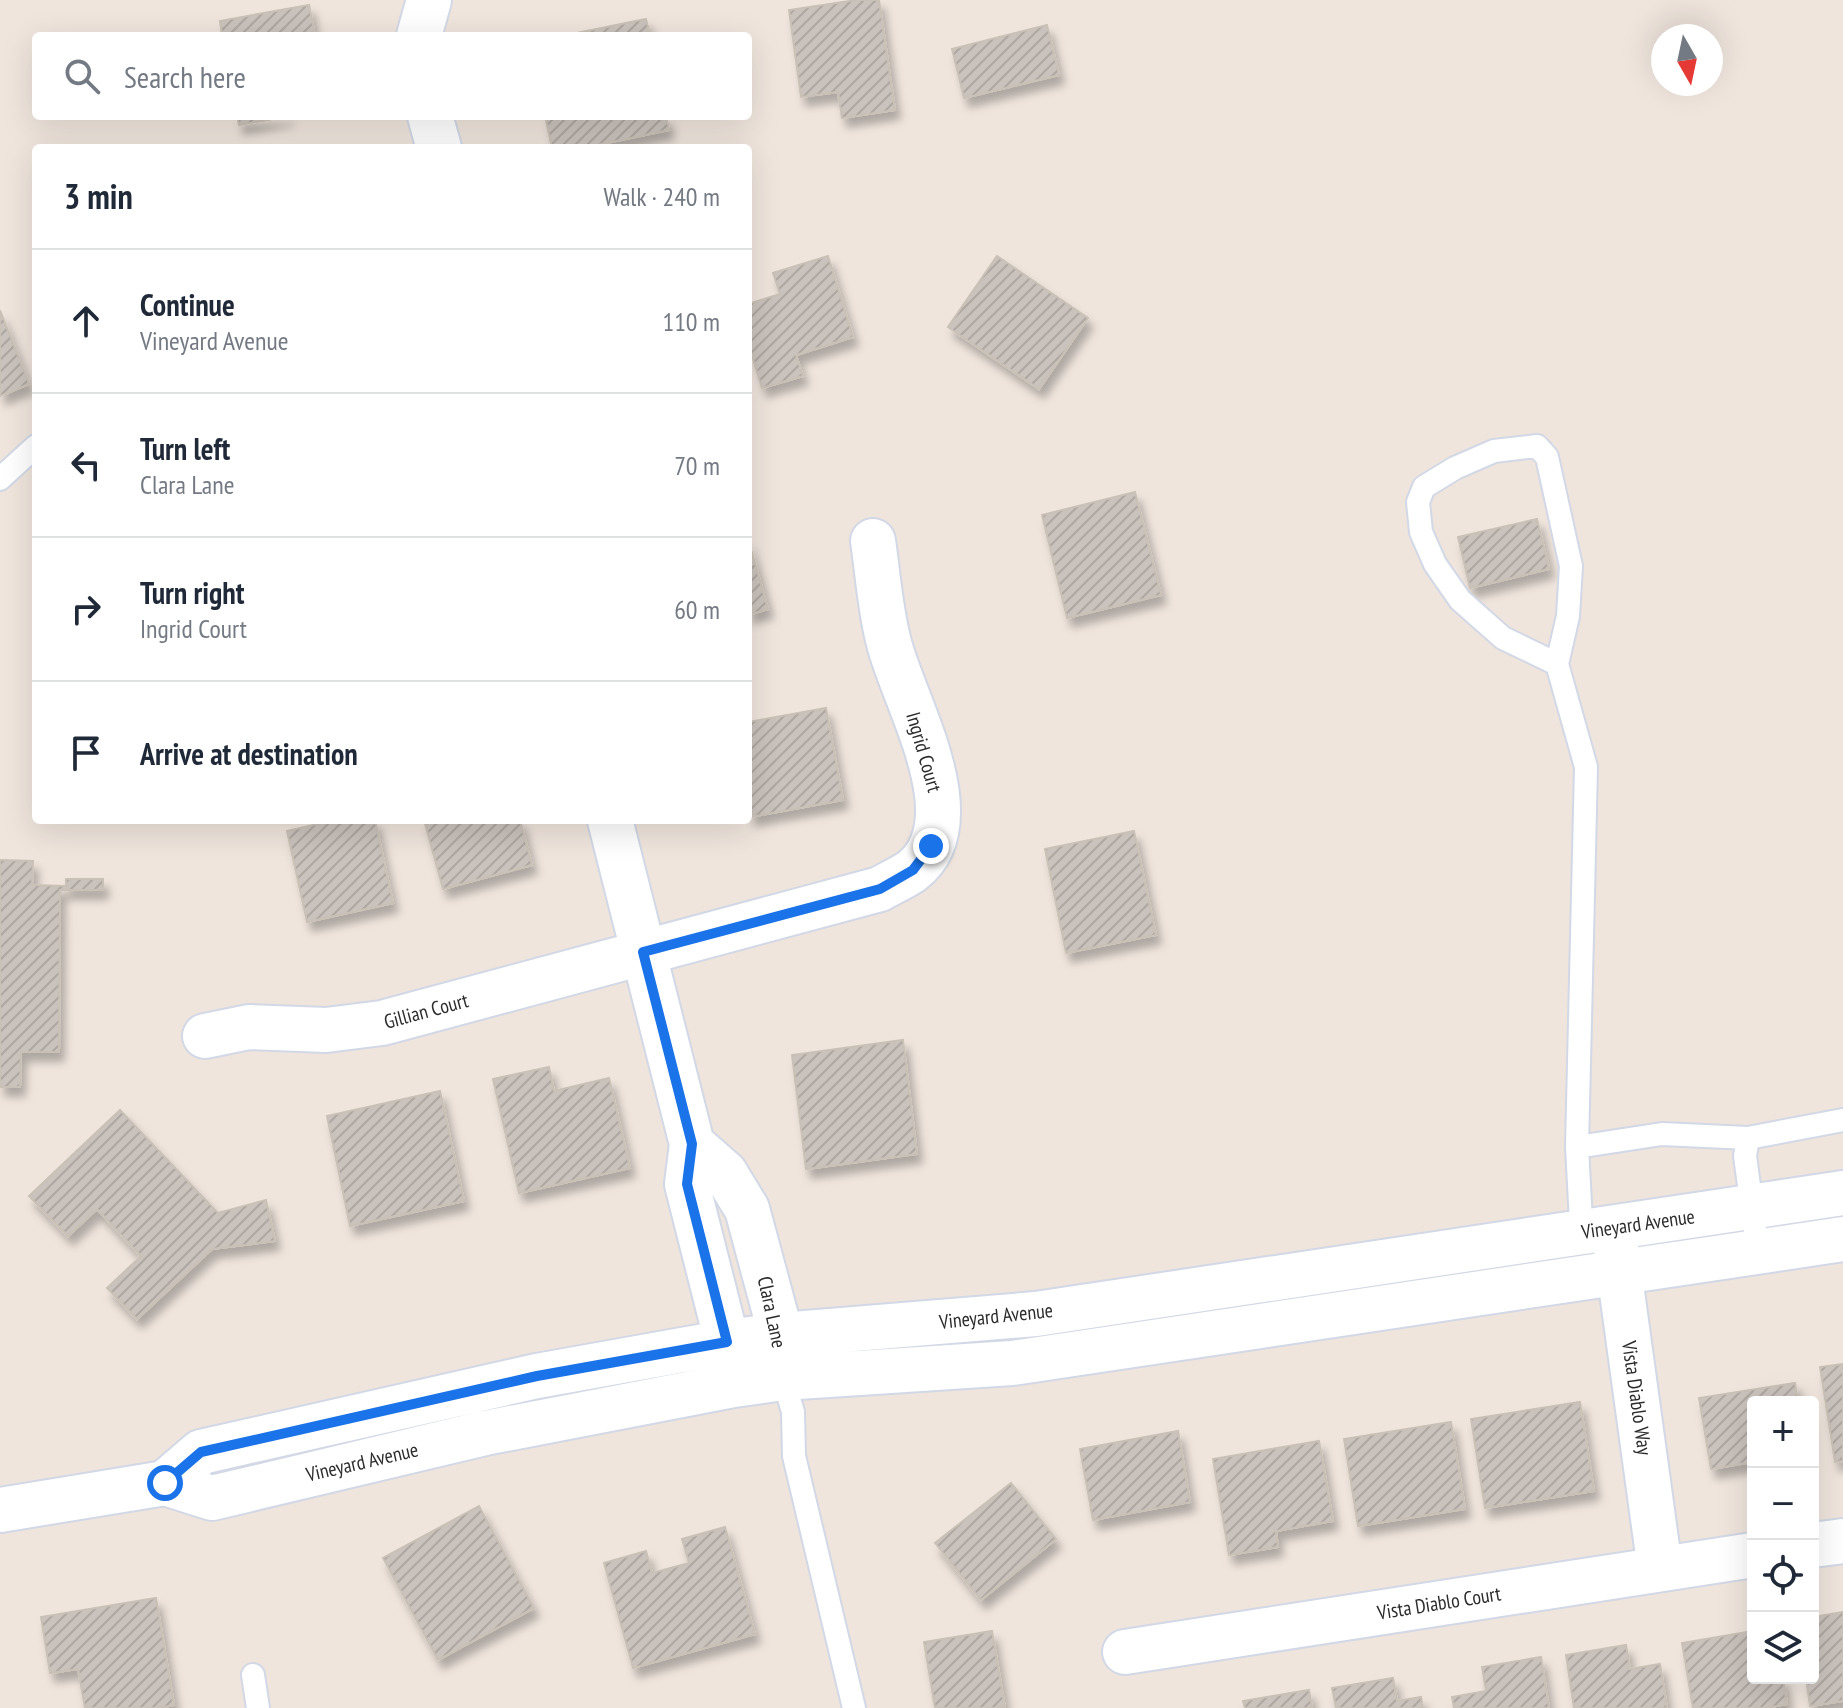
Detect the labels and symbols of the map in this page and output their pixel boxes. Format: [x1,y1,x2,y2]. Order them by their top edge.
north arrow [1651,24,1723,96]
street label: Ingrid Court [900,709,948,796]
route end [913,828,949,864]
street label: Gillian Court [381,987,471,1035]
street label: Vineyard Avenue [1579,1203,1696,1245]
street label: Clara Lane [752,1274,792,1350]
street label: Vineyard Avenue [937,1297,1054,1335]
street label: Vista Diablo Way [1616,1338,1658,1457]
street label: Vineyard Avenue [302,1436,421,1488]
route start [147,1465,183,1501]
street label: Vista Diablo Court [1374,1580,1503,1626]

